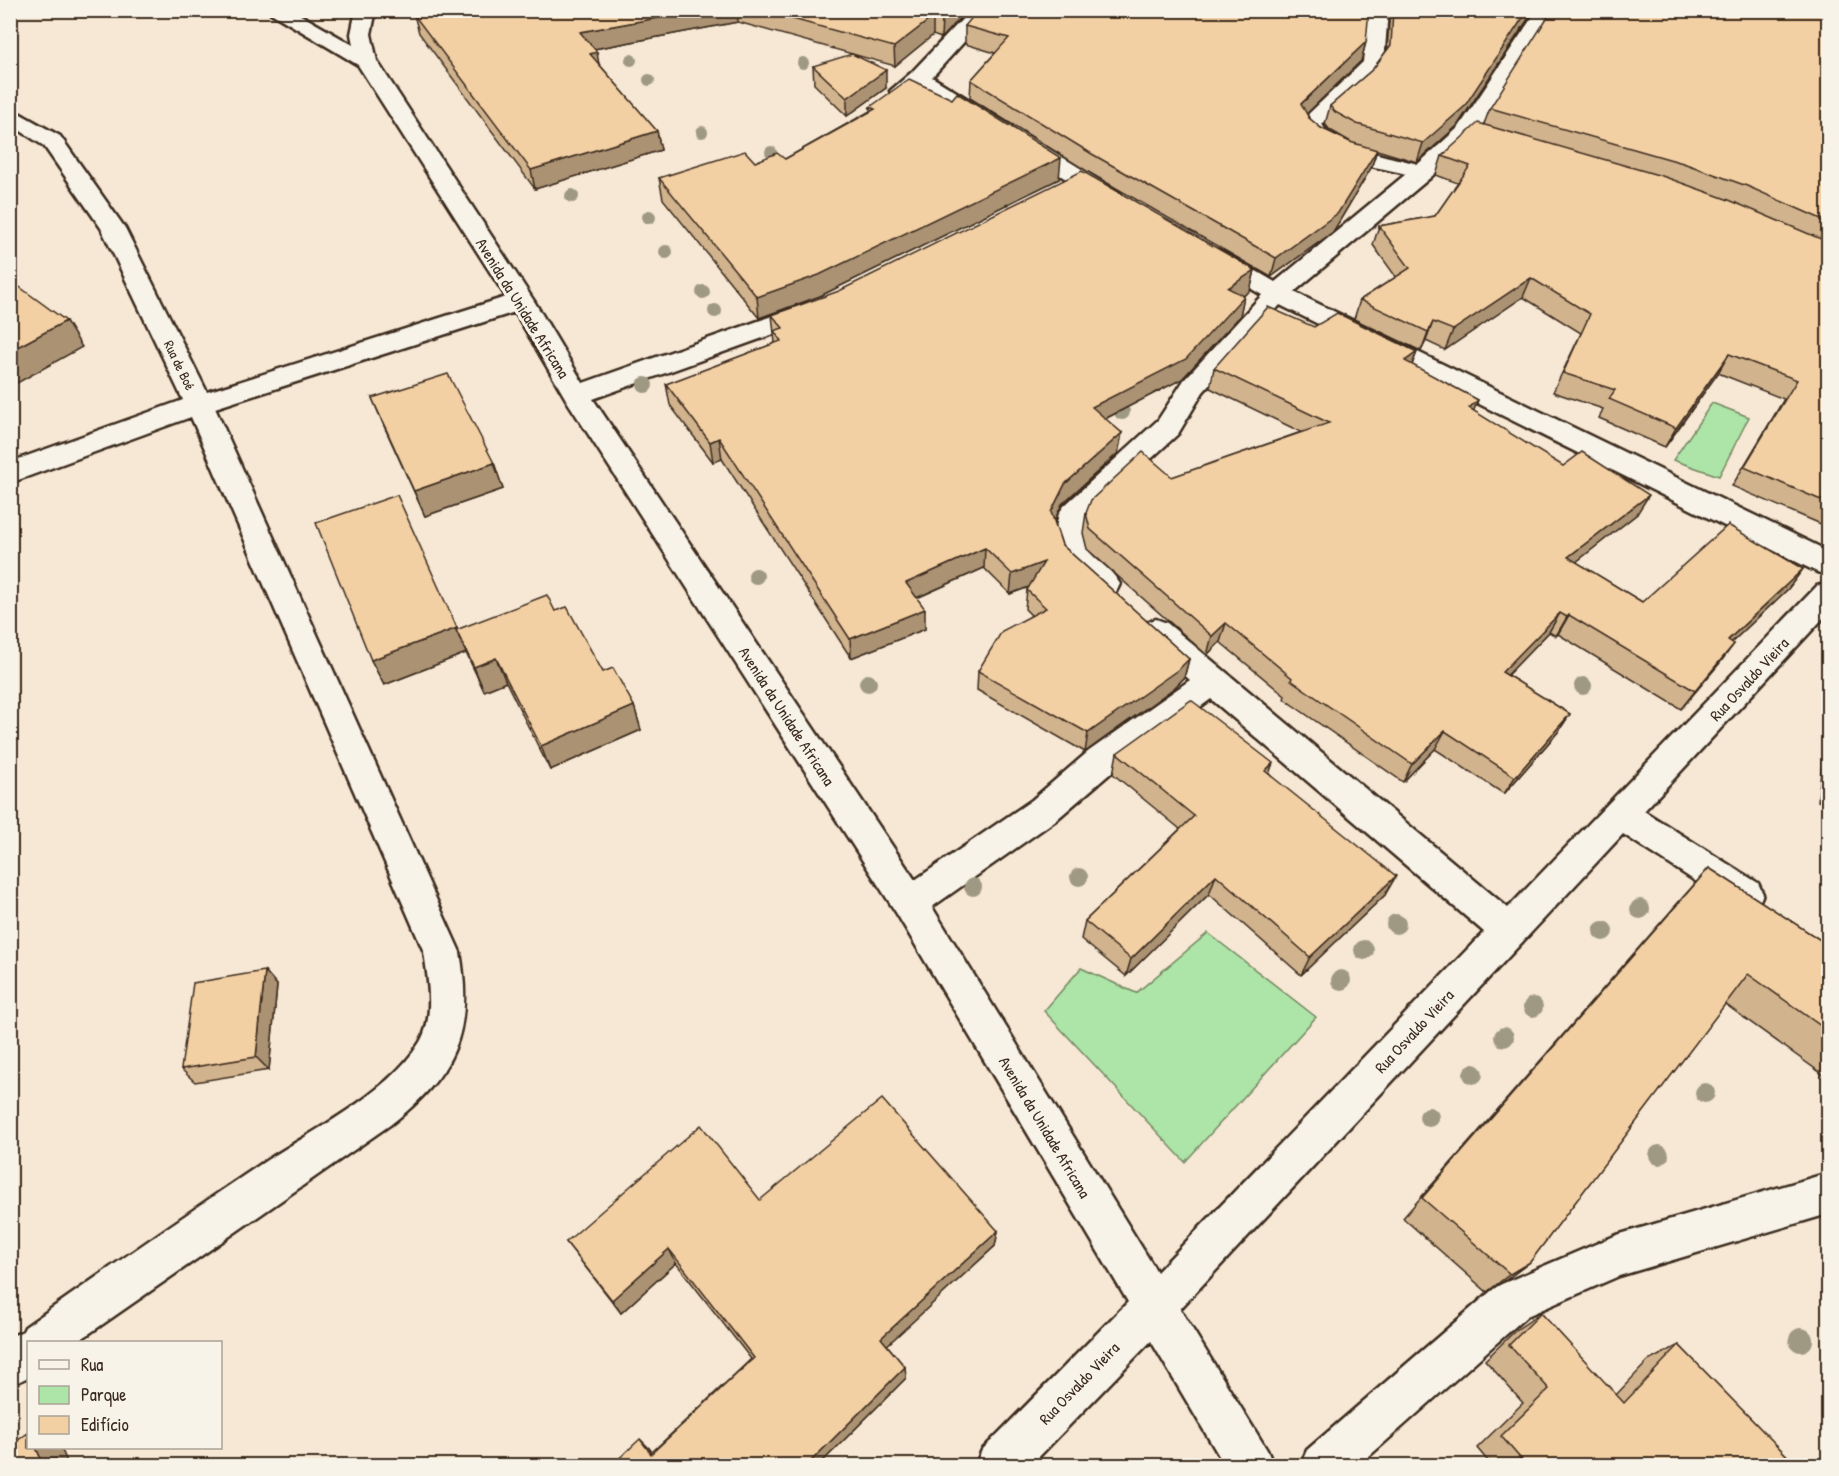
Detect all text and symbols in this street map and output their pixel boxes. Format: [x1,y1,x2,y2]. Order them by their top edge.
street label: Avenida da Unidade Africana [471,234,575,382]
street label: Rua de Boé [160,337,200,393]
street label: Rua Osvaldo Vieira [1704,632,1794,726]
street label: Avenida da Unidade Africana [734,642,840,790]
street label: Rua Osvaldo Vieira [1369,984,1459,1078]
street label: Avenida da Unidade Africana [994,1052,1096,1202]
street label: Rua Osvaldo Vieira [1034,1337,1124,1429]
legend [27,1341,222,1449]
text: Rua [81,1352,103,1377]
text: Parque [81,1382,126,1407]
text: Edifício [81,1412,129,1437]

